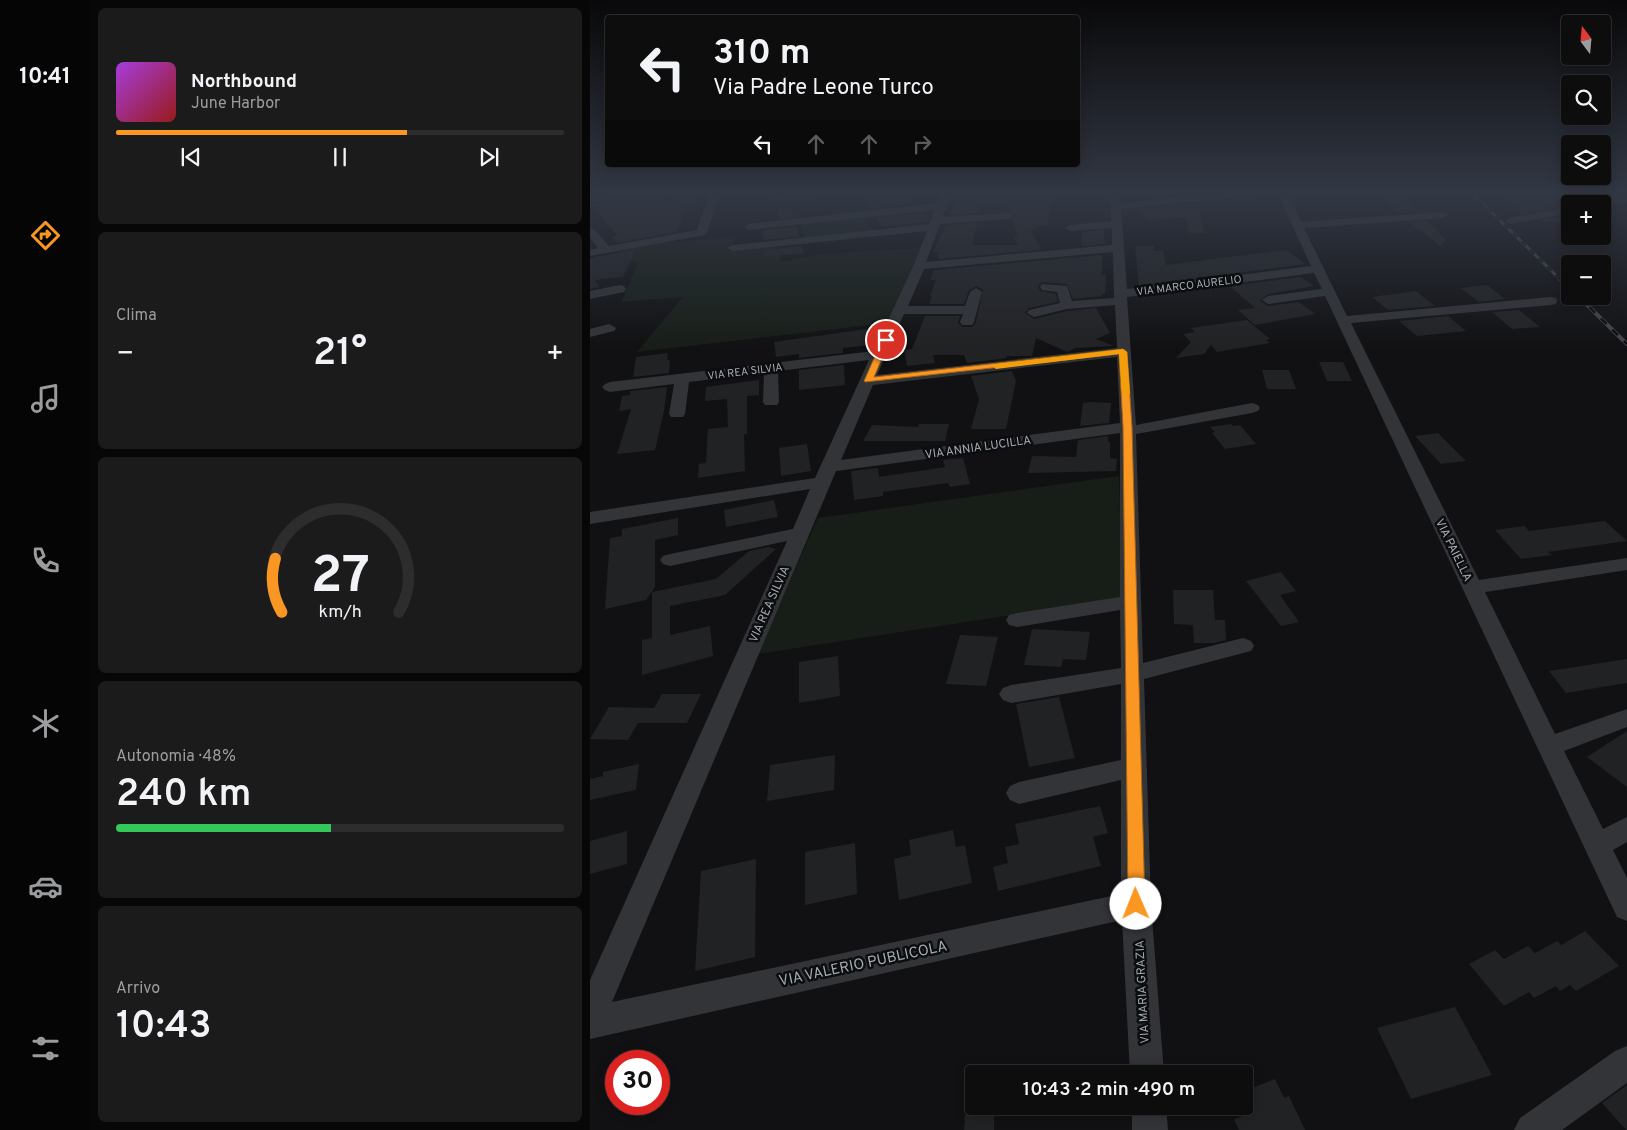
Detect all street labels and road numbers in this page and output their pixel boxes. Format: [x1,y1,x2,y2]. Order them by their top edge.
street label: VIA MARCO AURELIO [1136,273,1242,299]
street label: VIA REA SILVIA [707,360,783,384]
street label: VIA ANNIA LUCILLA [924,433,1032,463]
street label: VIA PAIELLA [1431,516,1475,584]
street label: VIA REA SILVIA [746,563,794,645]
street label: VIA VALERIO PUBLICOLA [777,937,949,992]
street label: VIA MARIA GRAZIA [1132,940,1154,1044]

